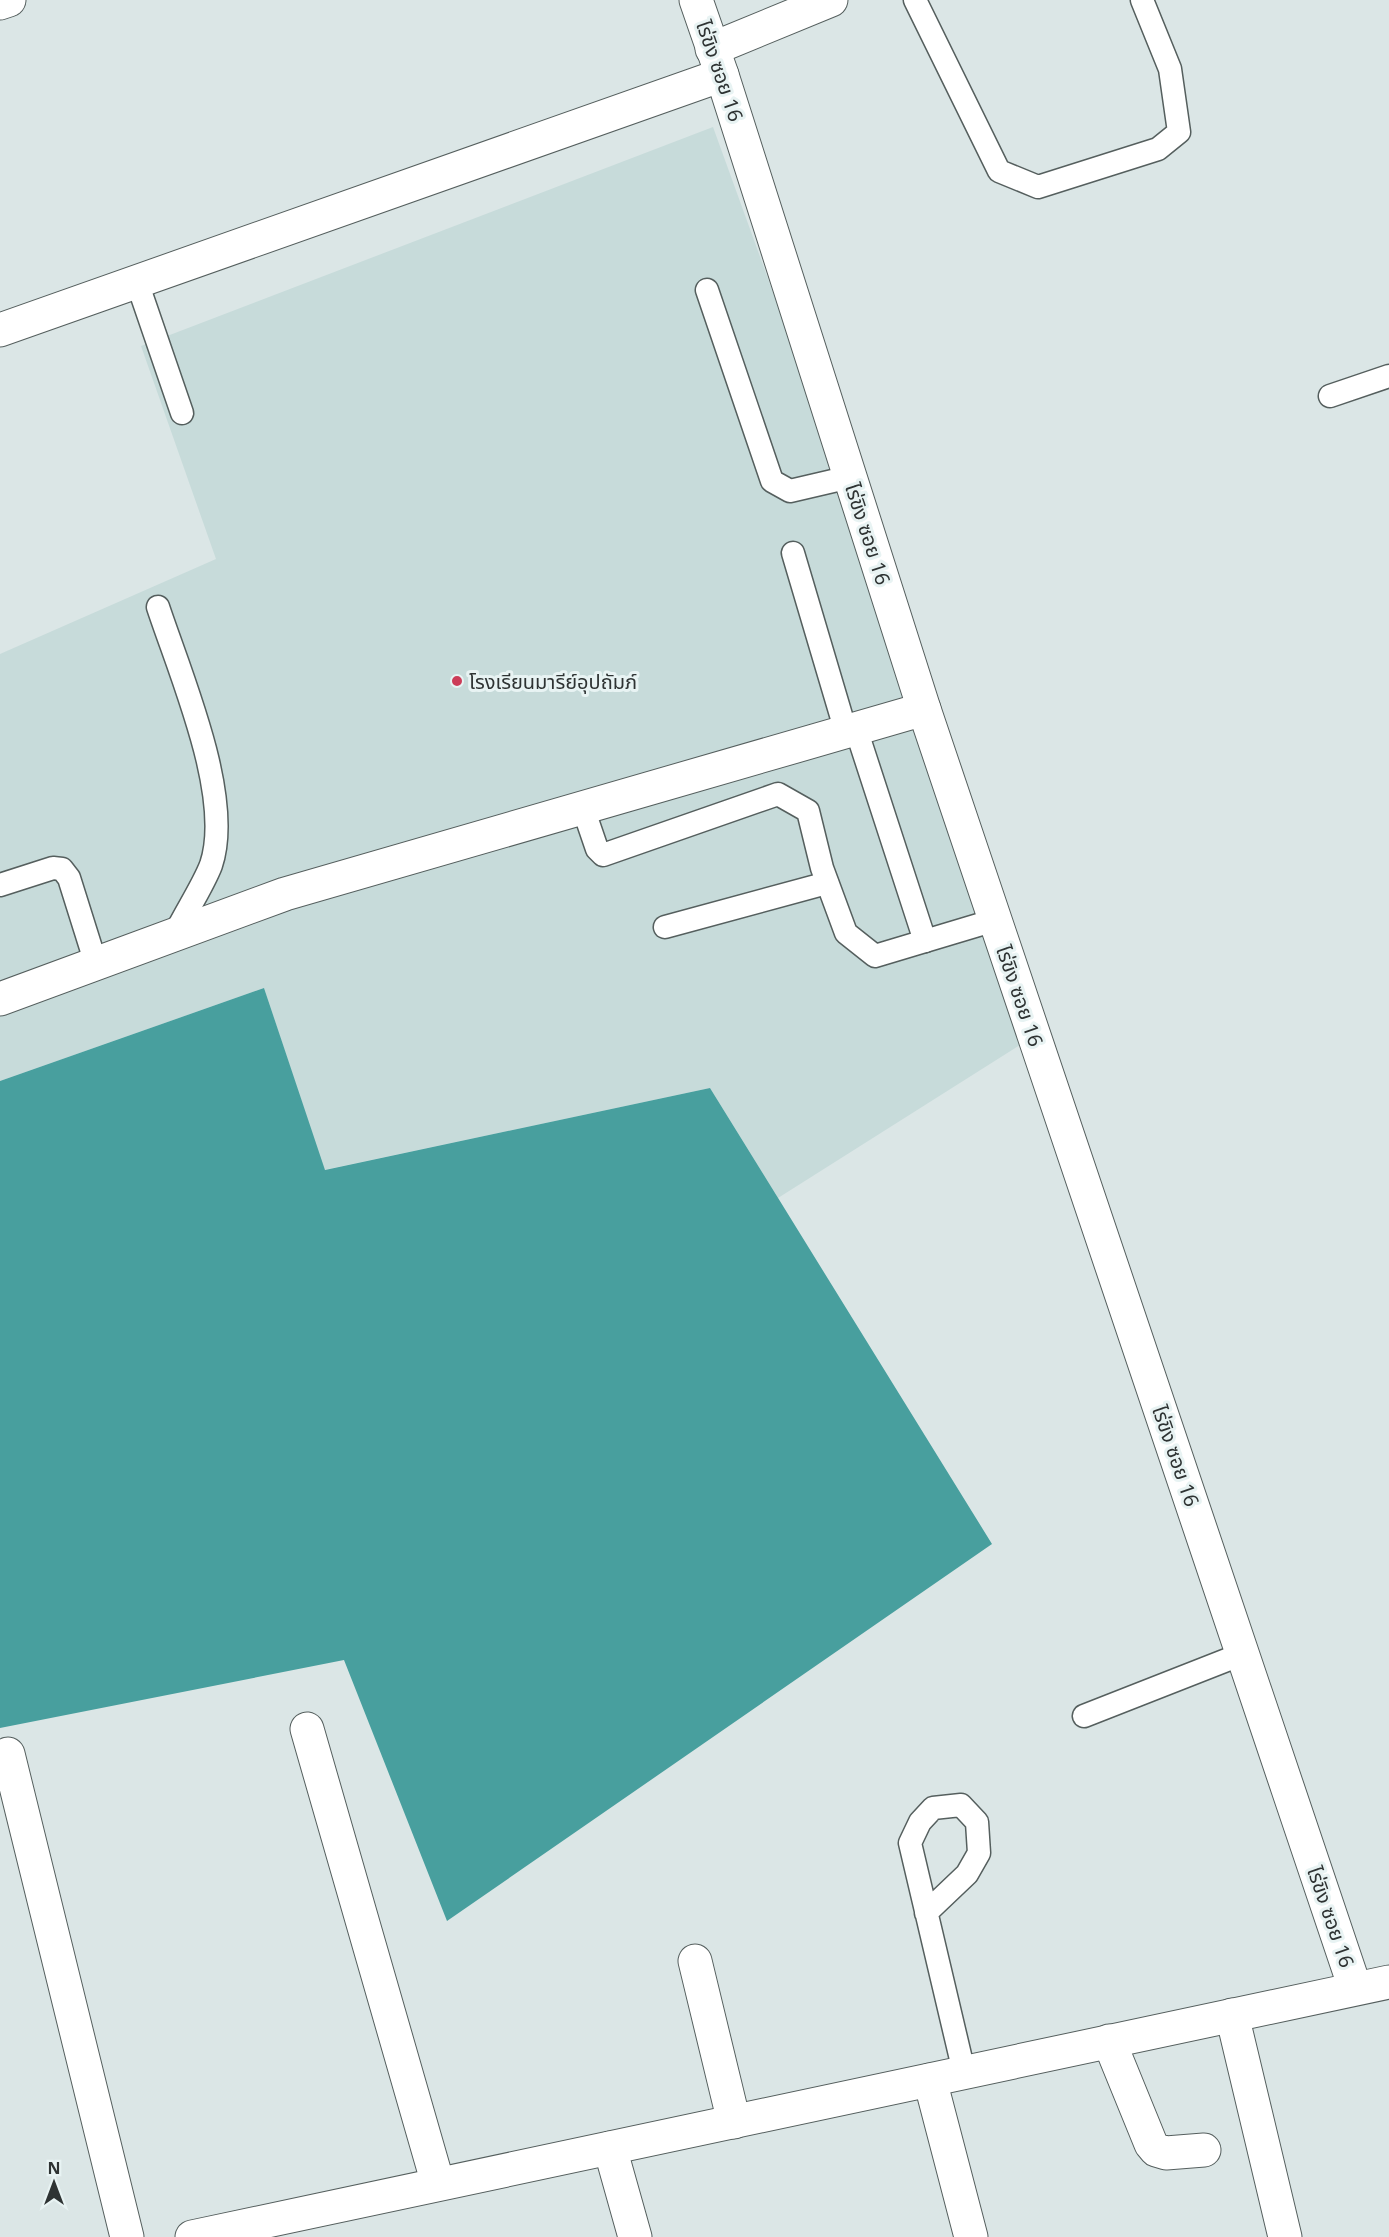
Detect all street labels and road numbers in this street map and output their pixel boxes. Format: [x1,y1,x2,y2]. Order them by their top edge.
street label: ไร่ขิง ซอย 16 [690,16,750,125]
street label: ไร่ขิง ซอย 16 [839,479,897,588]
street label: ไร่ขิง ซอย 16 [990,941,1050,1050]
street label: ไร่ขิง ซอย 16 [1146,1401,1206,1510]
street label: ไร่ขิง ซอย 16 [1301,1862,1361,1971]

